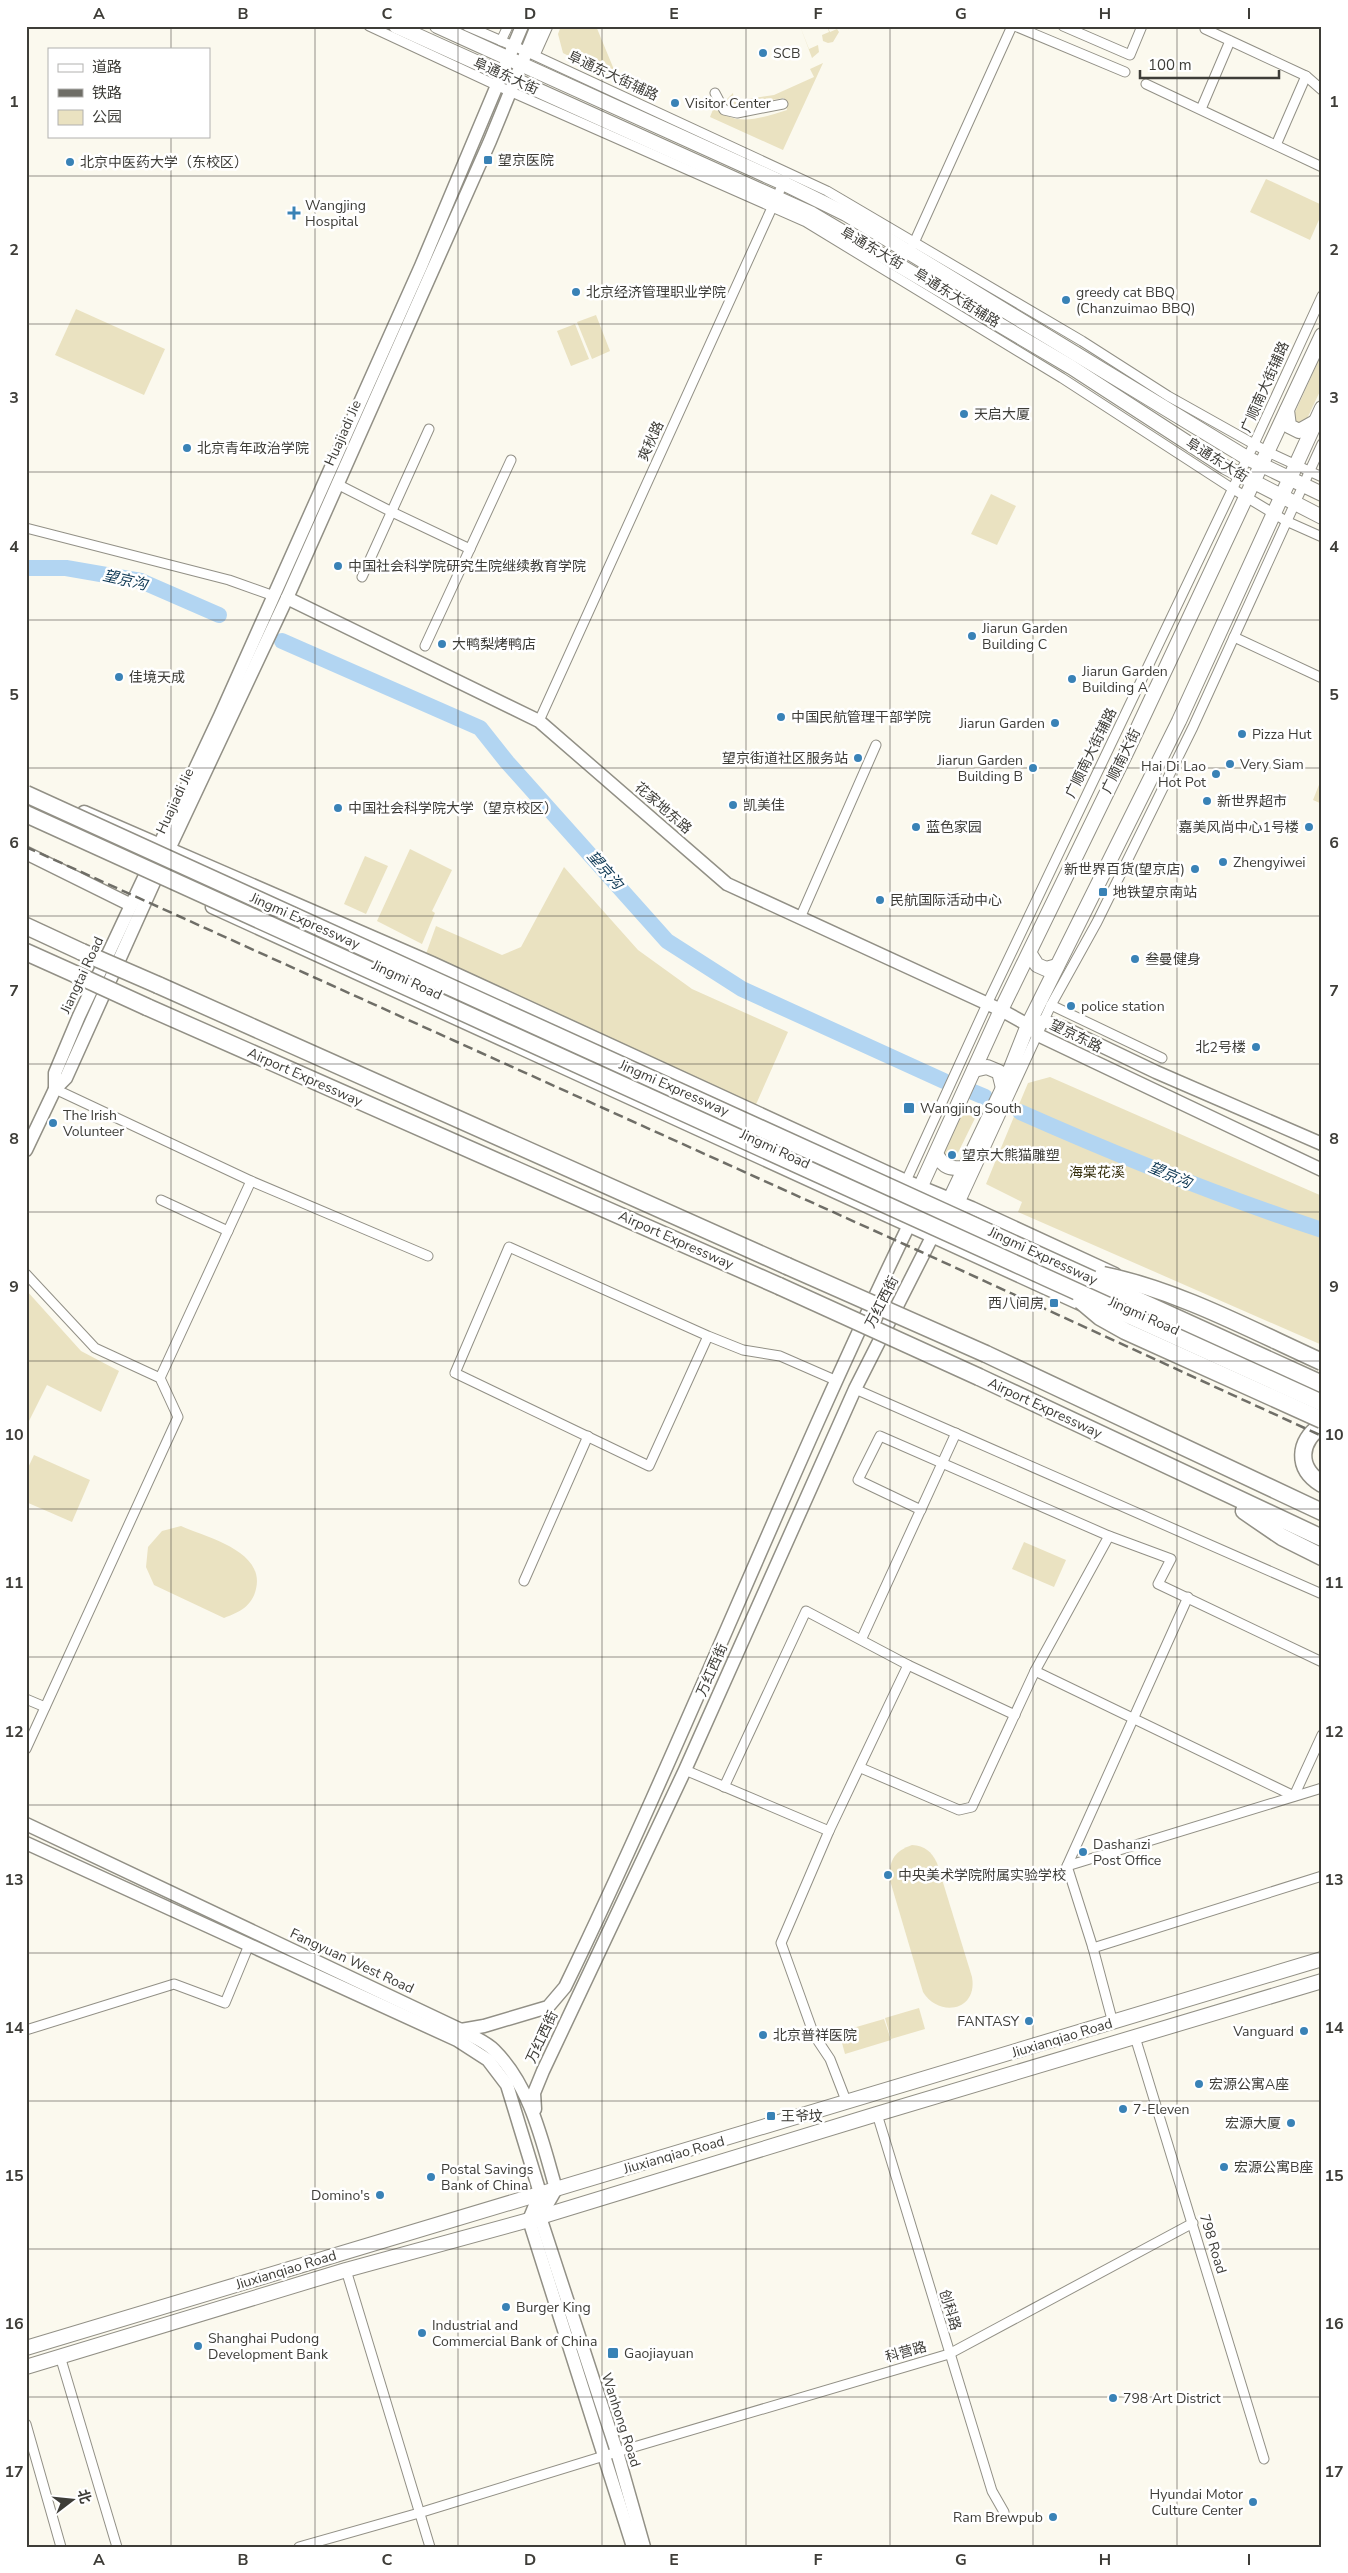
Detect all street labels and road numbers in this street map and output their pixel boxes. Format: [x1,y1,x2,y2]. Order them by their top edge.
street label: 阜通东大街辅路 [565,47,661,105]
street label: 阜通东大街 [470,53,542,99]
street label: 阜通东大街 [837,222,907,274]
street label: 阜通东大街辅路 [910,264,1004,332]
street label: 广顺南大街辅路 [1236,338,1294,436]
street label: Huajiadi Jie [320,397,366,469]
street label: 爽秋路 [634,418,668,464]
street label: 阜通东大街 [1182,433,1252,487]
street label: 广顺南大街辅路 [1062,705,1120,801]
street label: 广顺南大街 [1098,726,1144,796]
street label: Huajiadi Jie [152,765,198,837]
street label: 花家地东路 [630,778,696,838]
street label: Jingmi Expressway [246,888,364,954]
street label: Jiangtai Road [55,933,108,1018]
street label: Jingmi Road [368,955,445,1005]
street label: 望京东路 [1047,1015,1105,1057]
street label: Airport Expressway [245,1043,366,1111]
street label: Jingmi Expressway [615,1055,733,1121]
street label: Jingmi Road [736,1124,813,1174]
street label: Airport Expressway [616,1206,737,1274]
street label: Jingmi Expressway [984,1222,1101,1290]
street label: 万红西街 [861,1273,903,1331]
street label: Jingmi Road [1105,1292,1182,1340]
street label: Airport Expressway [985,1373,1106,1443]
street label: 万红西街 [692,1641,732,1699]
street label: Fangyuan West Road [287,1924,417,1998]
street label: 万红西街 [522,2008,562,2066]
street label: Jiuxianqiao Road [1008,2014,1115,2063]
street label: Jiuxianqiao Road [620,2131,727,2179]
street label: 798 Road [1195,2212,1231,2276]
street label: Jiuxianqiao Road [232,2246,339,2295]
street label: 创科路 [935,2287,965,2333]
street label: 科营路 [883,2337,929,2367]
street label: Wanhong Road [597,2370,645,2470]

